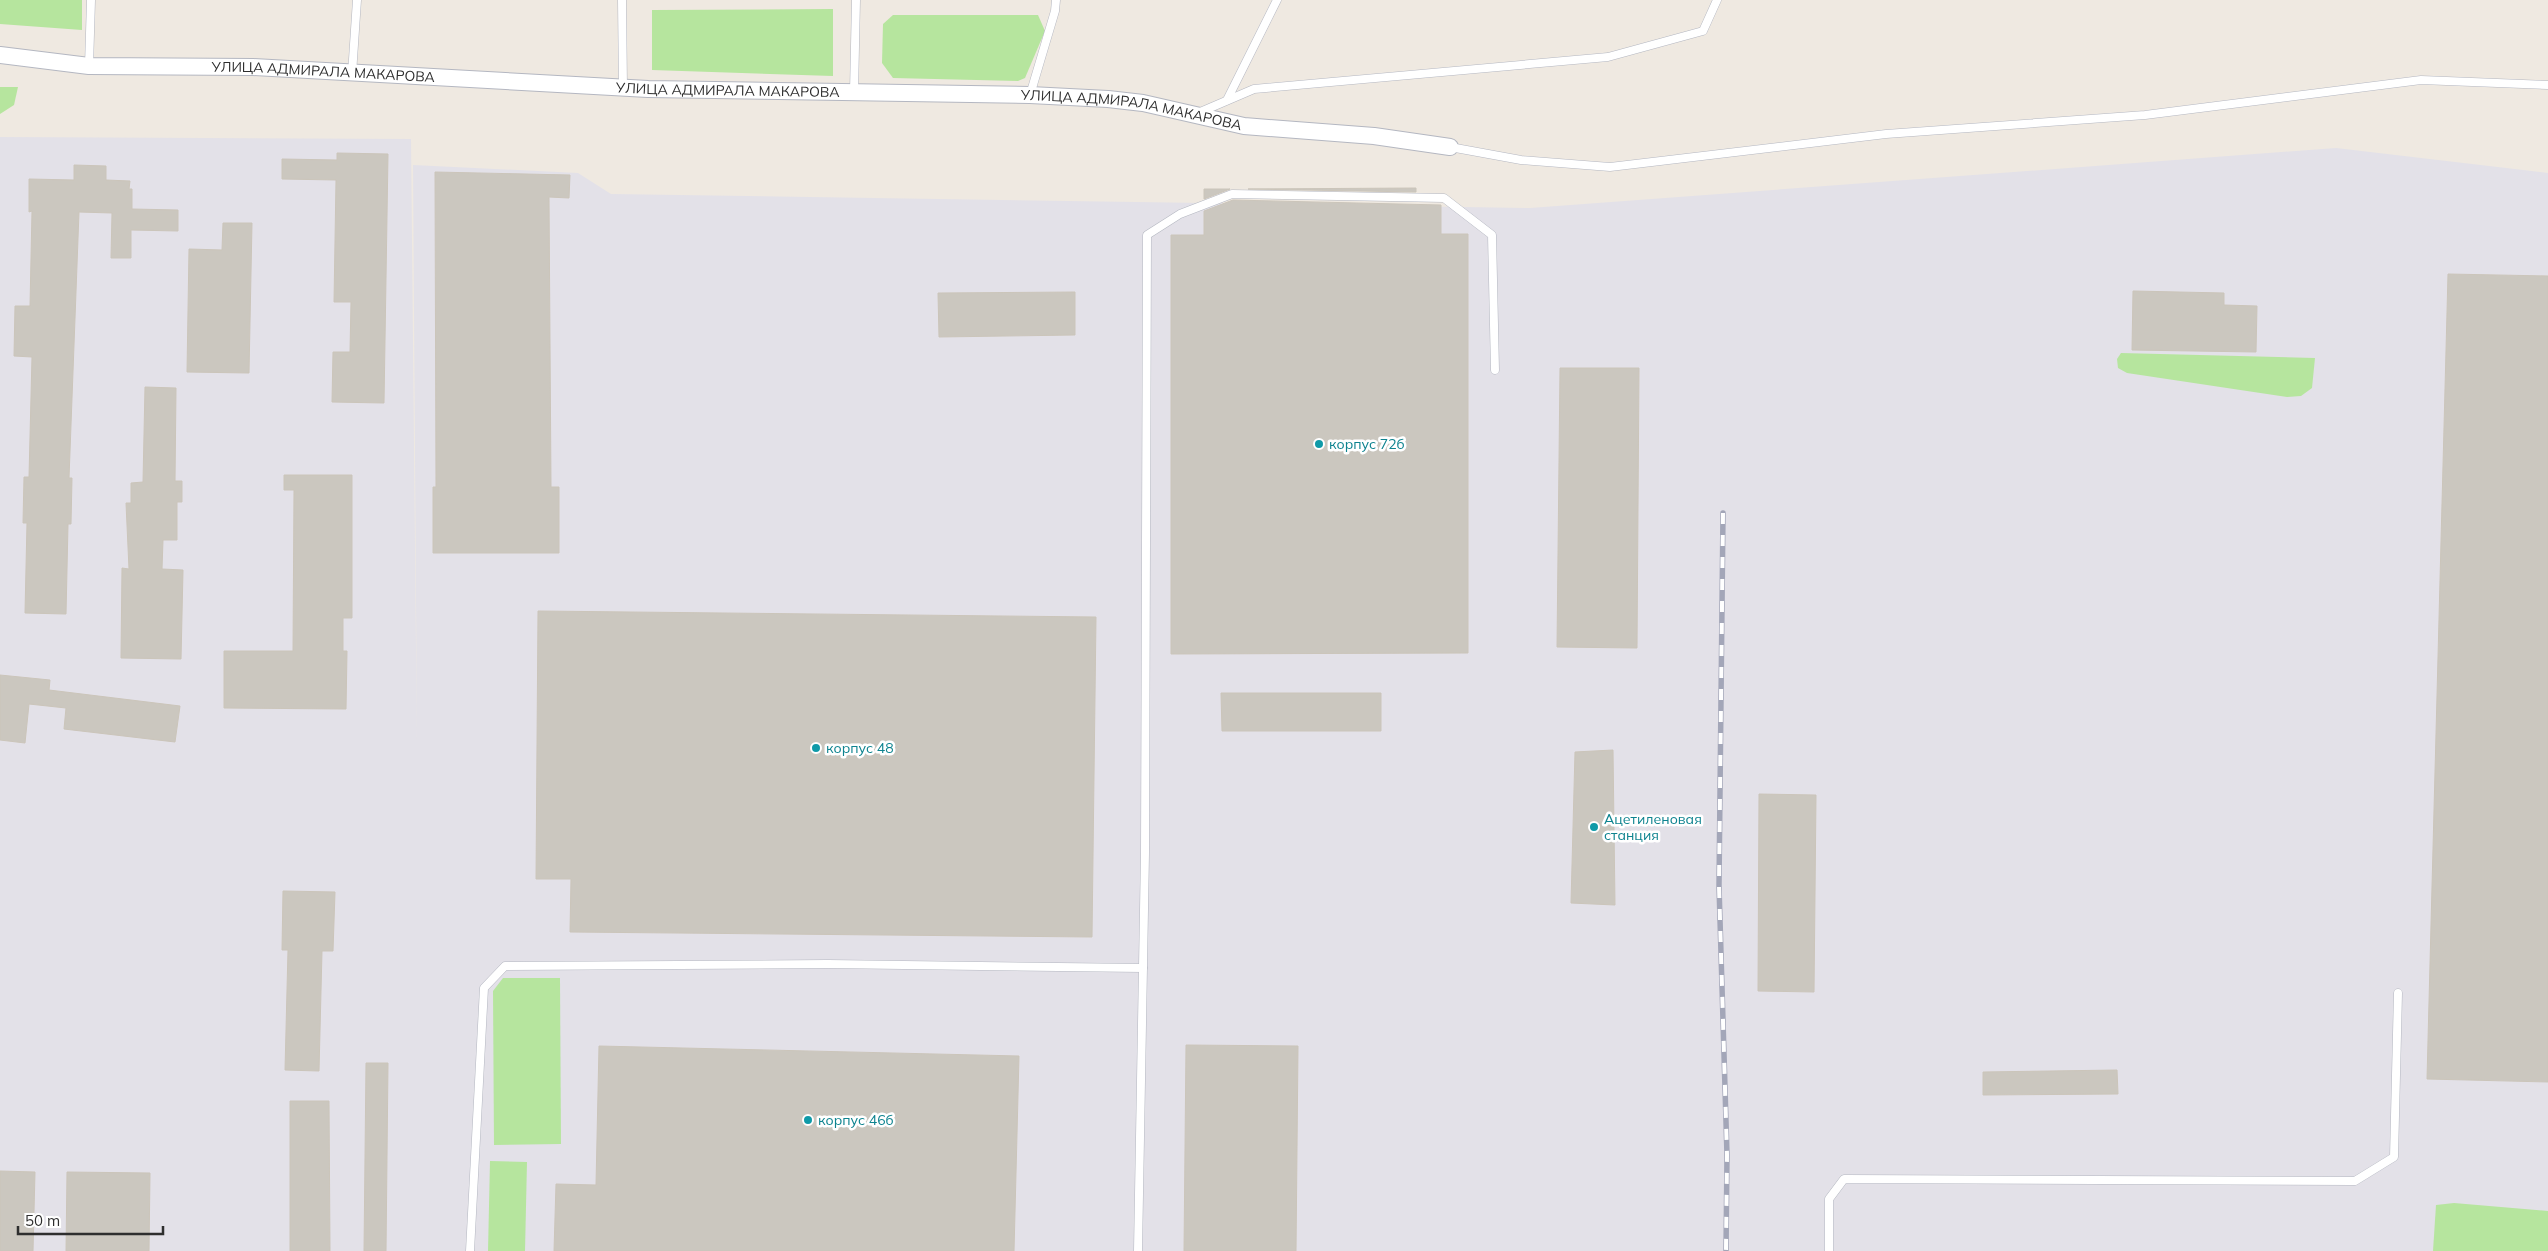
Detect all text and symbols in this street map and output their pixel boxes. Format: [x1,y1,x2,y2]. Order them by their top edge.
street label: УЛИЦА АДМИРАЛА МАКАРОВА [210,58,436,86]
street label: УЛИЦА АДМИРАЛА МАКАРОВА [614,78,840,101]
street label: УЛИЦА АДМИРАЛА МАКАРОВА [1020,86,1244,134]
place label: корпус 72б [1329,435,1405,453]
marker: корпус 72б [1313,438,1325,450]
place label: корпус 48 [826,739,894,757]
marker: корпус 48 [810,742,822,754]
place label: Ацетиленовая станция [1604,810,1702,844]
marker: Ацетиленовая станция [1588,821,1600,833]
place label: корпус 46б [818,1111,894,1129]
marker: корпус 46б [802,1114,814,1126]
scale bar [18,1204,162,1236]
text: 50 m [25,1211,60,1230]

